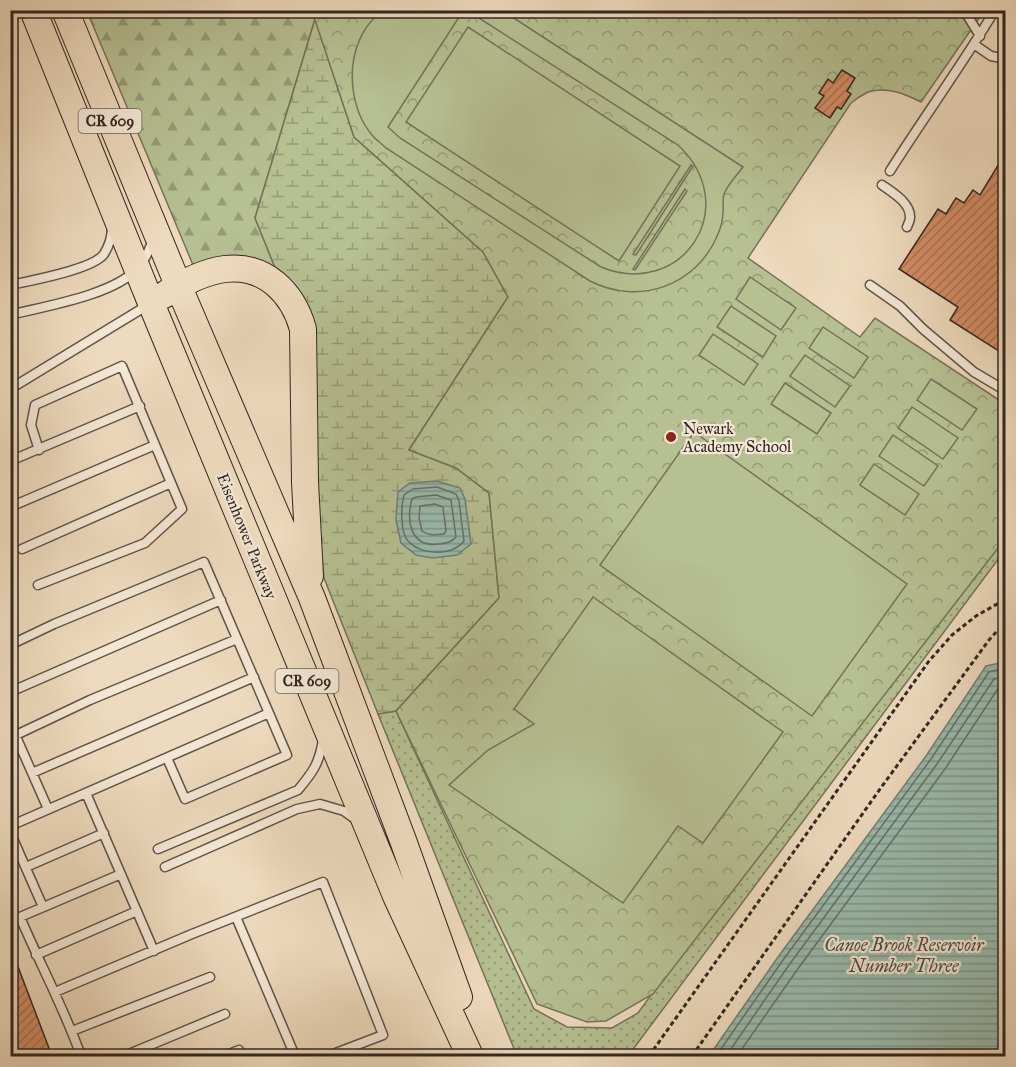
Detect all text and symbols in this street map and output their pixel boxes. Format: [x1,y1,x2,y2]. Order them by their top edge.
road number: CR 609 [78,109,142,133]
place label: Newark Academy School [682,419,792,456]
marker: Newark Academy School [664,430,678,444]
street label: Eisenhower Parkway [213,470,281,602]
road number: CR 609 [276,669,338,693]
water label: Canoe Brook Reservoir Number Three [824,934,985,977]

